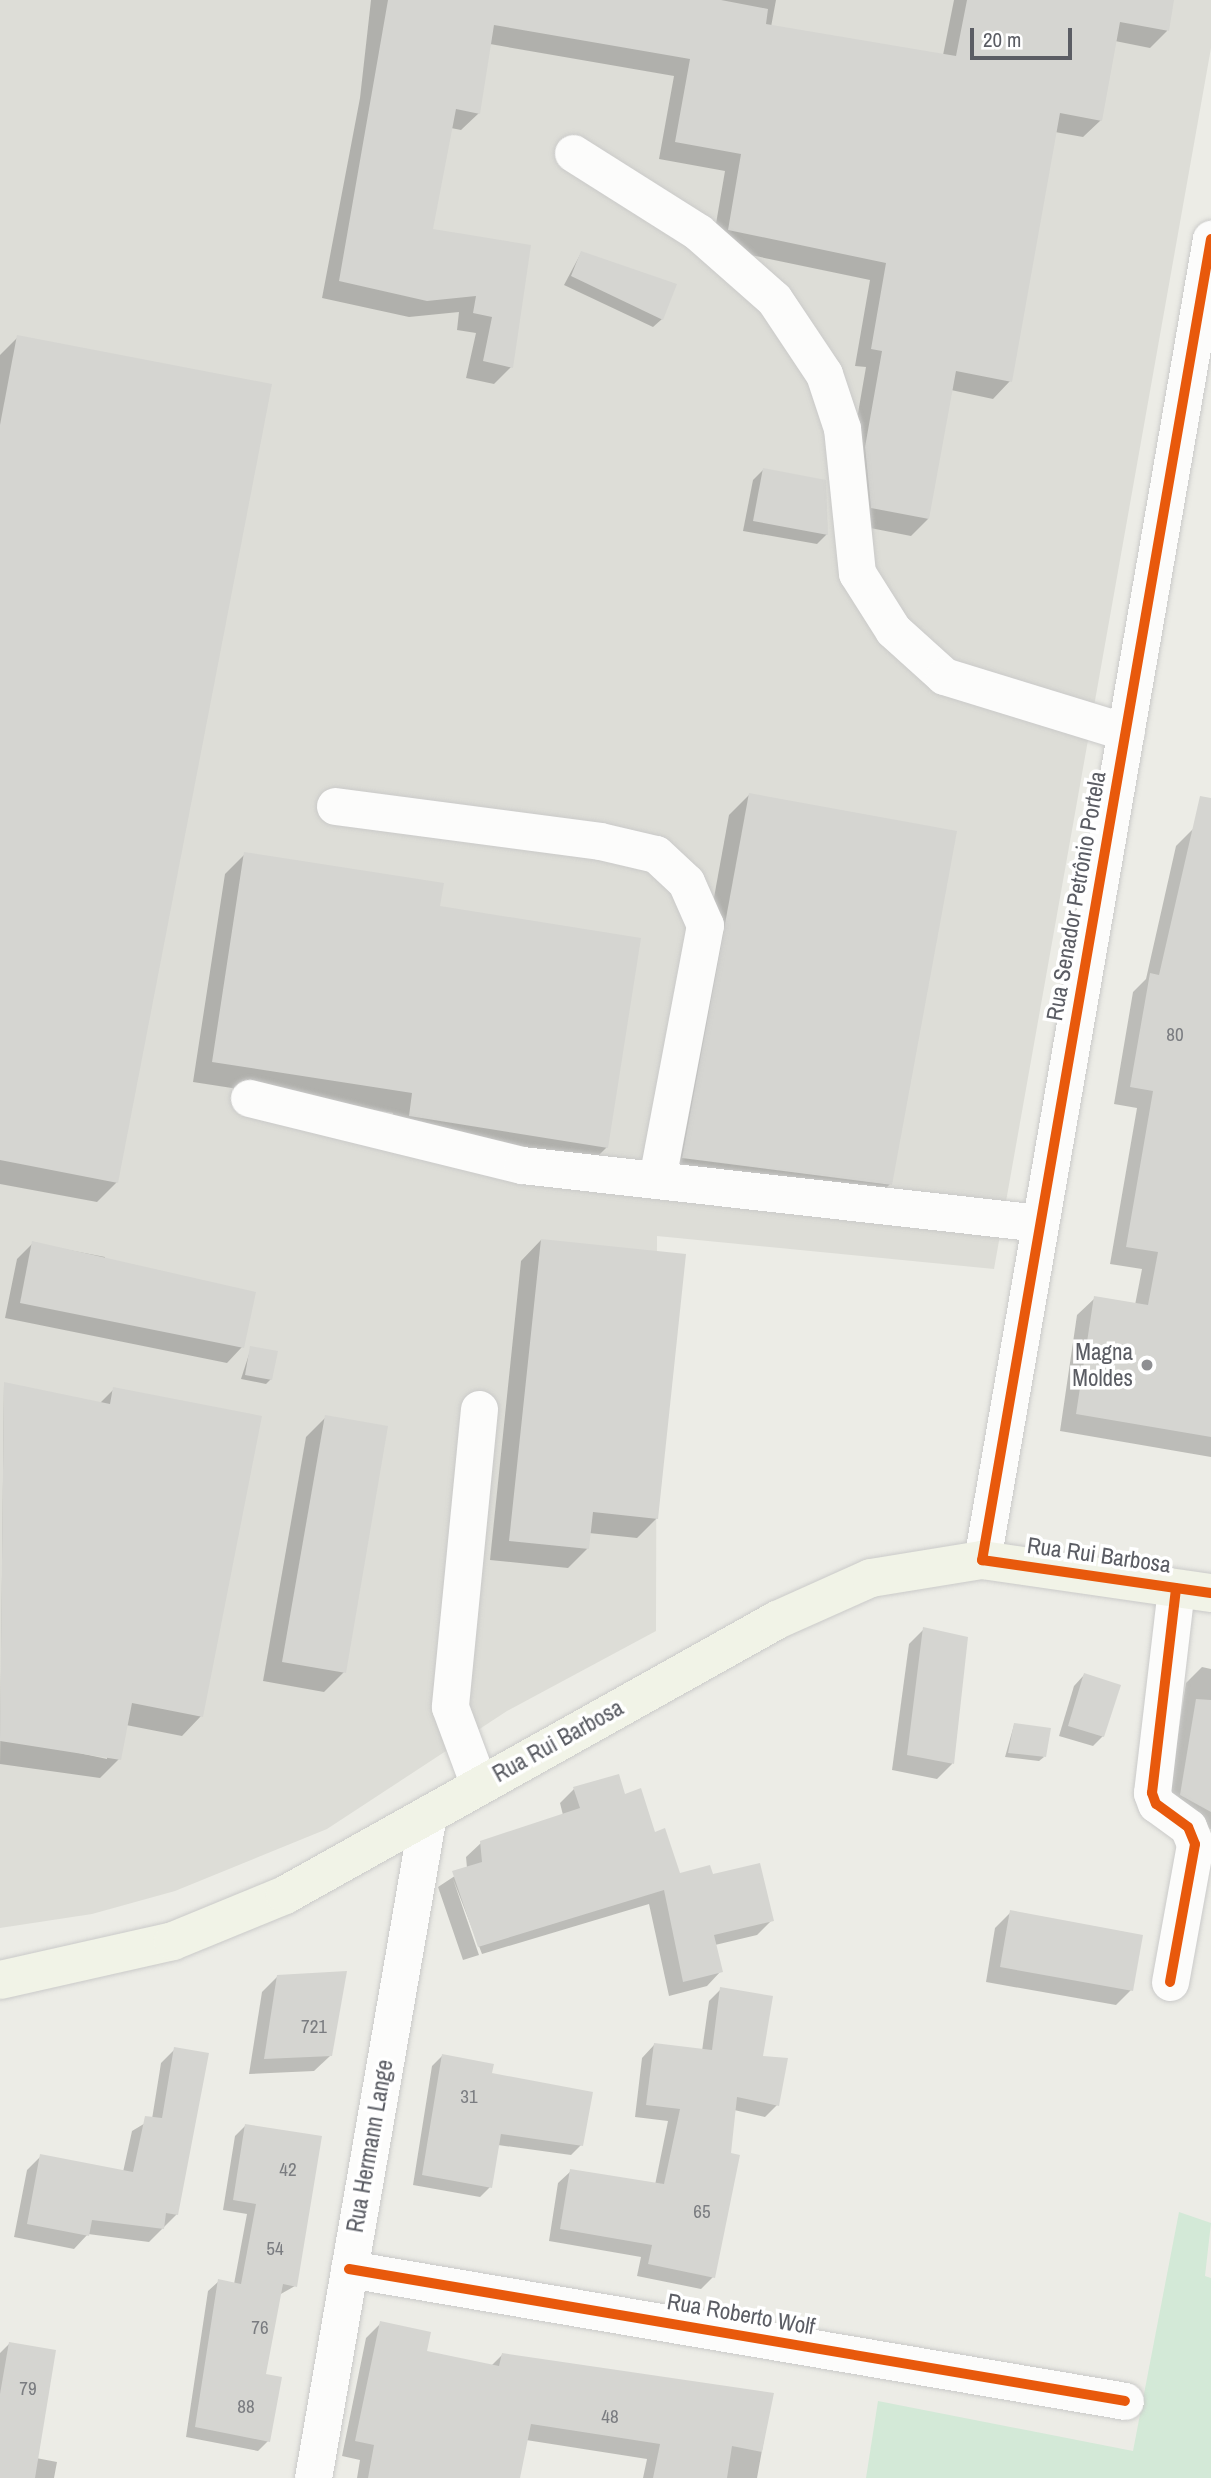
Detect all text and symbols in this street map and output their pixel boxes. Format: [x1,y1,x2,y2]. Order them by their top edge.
scale bar [973,14,1074,58]
text: 20 m [983,25,1021,54]
street label: Rua Senador Petrônio Portela [1040,769,1112,1023]
house number: 80 [1166,1024,1184,1046]
place label: Magna Moldes [1072,1338,1133,1392]
marker: Magna Moldes [1139,1357,1155,1373]
street label: Rua Rui Barbosa [1025,1531,1173,1579]
street label: Rua Rui Barbosa [488,1694,628,1788]
house number: 721 [301,2016,327,2038]
street label: Rua Hermann Lange [341,2057,399,2235]
house number: 31 [460,2086,478,2108]
house number: 42 [279,2159,297,2181]
house number: 65 [693,2201,711,2223]
house number: 54 [266,2238,284,2260]
street label: Rua Roberto Wolf [665,2287,817,2341]
house number: 76 [251,2317,269,2339]
house number: 79 [19,2378,37,2400]
house number: 88 [237,2396,255,2418]
house number: 48 [601,2406,619,2428]

